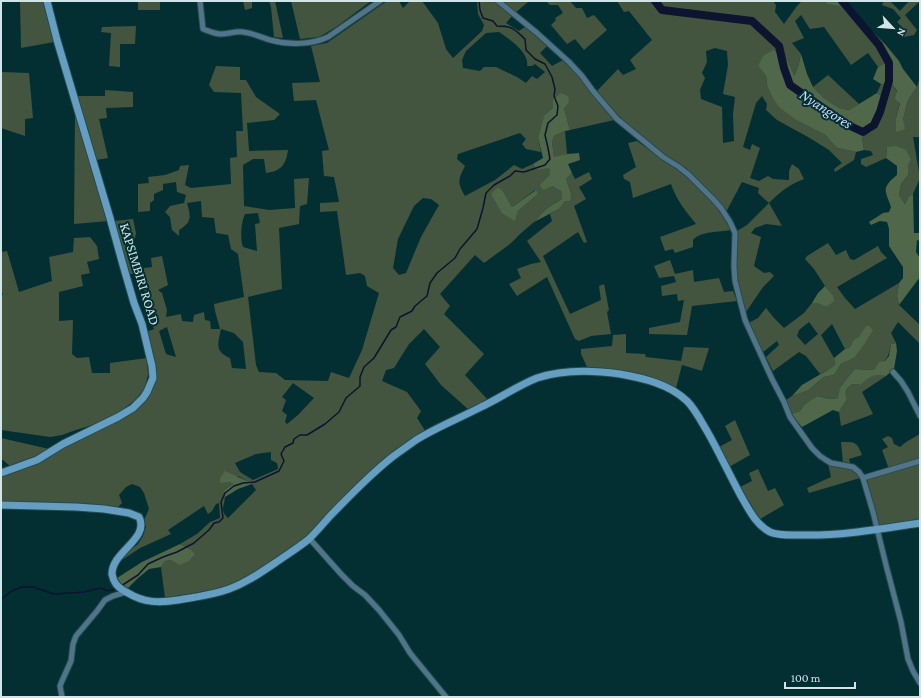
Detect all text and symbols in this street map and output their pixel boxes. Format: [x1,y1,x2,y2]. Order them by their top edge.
north arrow [873,8,913,48]
text: N [895,26,909,39]
water label: Nyangores [796,86,855,133]
street label: KAPSIMBIRI ROAD [117,221,163,327]
scale bar [785,664,855,690]
text: 100 m [791,671,821,685]

